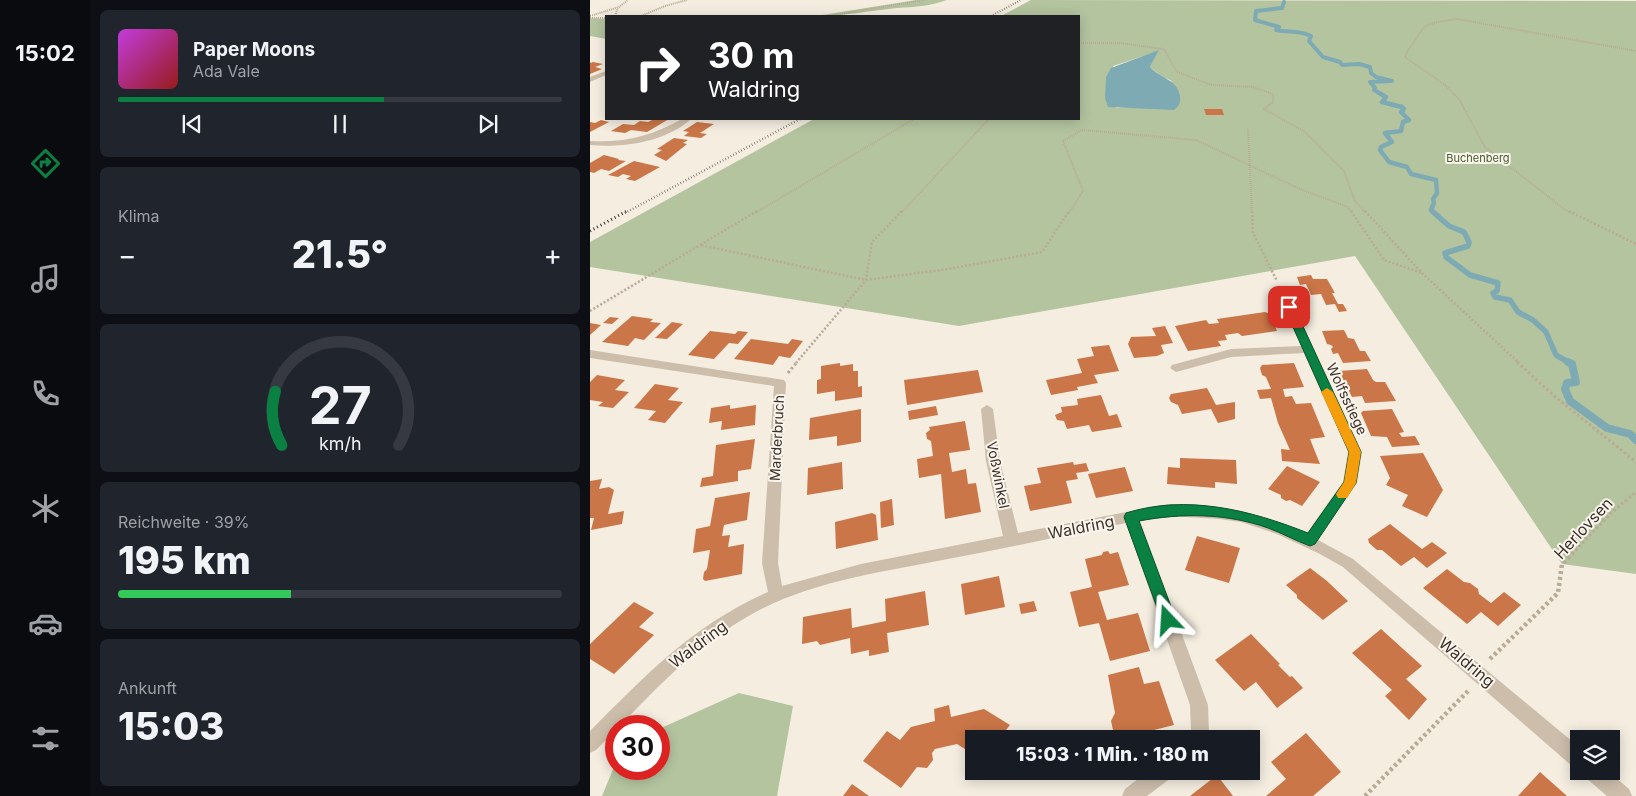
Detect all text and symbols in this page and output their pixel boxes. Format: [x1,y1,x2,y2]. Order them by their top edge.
text: 30 m [708,34,794,76]
icon: right [625,35,690,100]
text: Paper Moons [193,38,315,61]
text: 15:02 [15,40,75,66]
text: Ada Vale [193,61,260,81]
text: Waldring [708,76,800,102]
icon: previous [178,110,206,138]
icon: pause [326,110,354,138]
icon: next [474,110,502,138]
icon: directions [28,146,63,181]
park label: Buchenberg [1446,151,1510,165]
text: Klima [118,206,160,226]
text: 21.5° [292,231,388,277]
text: − [118,238,137,272]
text: + [543,238,562,272]
icon: music [28,261,63,296]
pin [1268,286,1310,328]
icon: arrive [1275,293,1303,321]
street label: Wolfsstiege [1323,360,1372,437]
text: 27 [309,374,372,437]
icon: phone [28,376,63,411]
street label: Marderbruch [766,395,787,481]
text: km/h [319,433,361,454]
street label: Voßwinkel [984,440,1013,510]
icon: climate [28,491,63,526]
street label: Herlovsen [1549,493,1617,563]
street label: Waldring [1046,511,1116,543]
text: Reichweite · 39% [118,512,249,532]
text: 195 km [118,537,251,583]
position arrow [1141,593,1193,645]
icon: car [28,606,63,641]
street label: Waldring [665,616,731,672]
street label: Waldring [1435,633,1499,691]
text: Ankunft [118,678,177,698]
text: 15:03 [118,703,224,749]
speed limit sign: 30 [605,715,670,780]
icon: filters [28,721,63,756]
map controls [1570,730,1620,780]
button: layers [1570,730,1620,780]
text: 15:03 · 1 Min. · 180 m [1016,743,1209,766]

